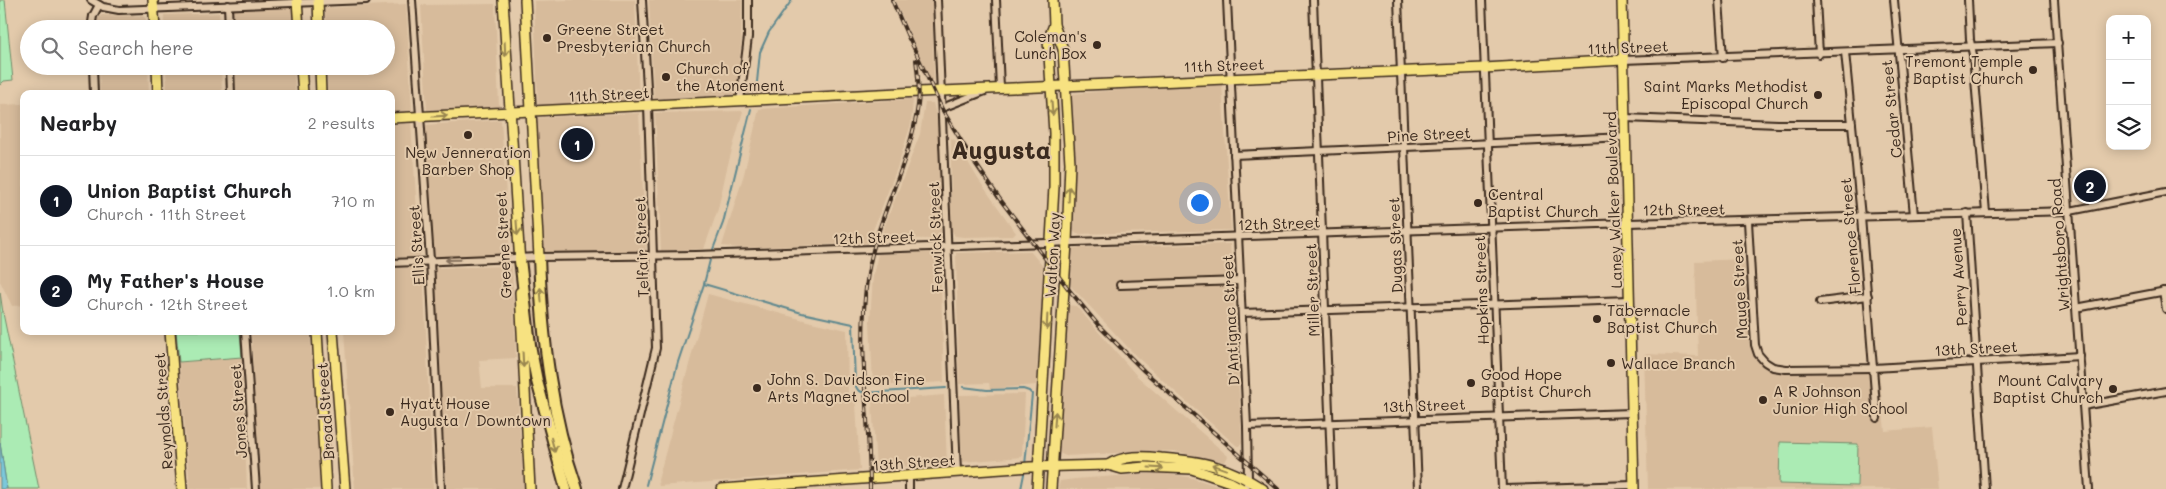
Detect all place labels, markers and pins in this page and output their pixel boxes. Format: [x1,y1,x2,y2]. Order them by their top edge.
place label: Greene Street Presbyterian Church [557,19,710,56]
place label: Coleman's Lunch Box [1014,26,1087,63]
marker: Greene Street Presbyterian Church [541,32,553,44]
marker: Coleman's Lunch Box [1091,39,1103,51]
place label: Tremont Temple Baptist Church [1905,51,2023,88]
place label: Church of the Atonement [676,58,785,95]
marker: Tremont Temple Baptist Church [2027,64,2039,76]
marker: Church of the Atonement [660,71,672,83]
place label: Saint Marks Methodist Episcopal Church [1644,76,1808,113]
marker: Saint Marks Methodist Episcopal Church [1812,89,1824,101]
pin: 1 [561,125,593,163]
marker: New Jenneration Barber Shop [462,129,474,141]
place label: New Jenneration Barber Shop [405,142,531,179]
pin: 2 [2074,167,2106,205]
place label: Central Baptist Church [1488,184,1598,221]
marker: Central Baptist Church [1472,197,1484,209]
place label: Tabernacle Baptist Church [1607,300,1717,337]
marker: Tabernacle Baptist Church [1591,313,1603,325]
place label: Wallace Branch [1621,353,1735,373]
marker: Wallace Branch [1605,357,1617,369]
place label: Good Hope Baptist Church [1481,364,1591,401]
place label: John S. Davidson Fine Arts Magnet School [767,369,925,406]
place label: Mount Calvary Baptist Church [1993,370,2103,407]
marker: Good Hope Baptist Church [1465,377,1477,389]
place label: A R Johnson Junior High School [1773,381,1908,418]
marker: John S. Davidson Fine Arts Magnet School [751,382,763,394]
marker: Mount Calvary Baptist Church [2107,383,2119,395]
place label: Hyatt House Augusta / Downtown [400,393,551,430]
marker: A R Johnson Junior High School [1757,394,1769,406]
marker: Hyatt House Augusta / Downtown [384,406,396,418]

